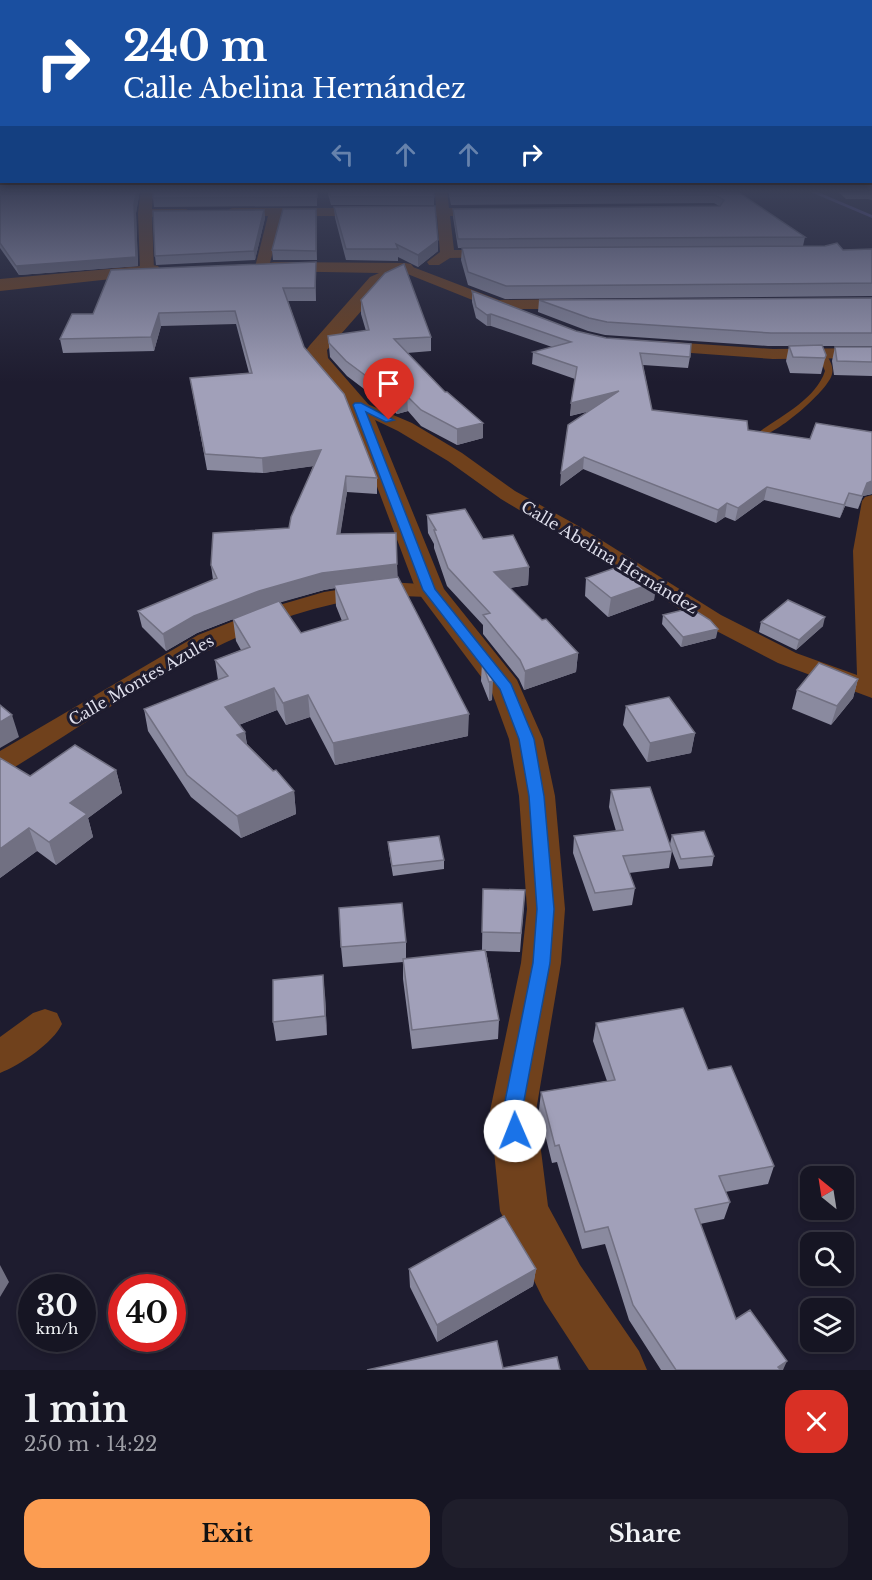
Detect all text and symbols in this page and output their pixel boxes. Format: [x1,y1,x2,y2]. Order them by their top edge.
text: 240 m [123,20,268,72]
icon: right [24,24,102,102]
text: Calle Abelina Hernández [123,72,466,105]
icon: left [326,138,359,171]
icon: ahead [389,138,422,171]
icon: ahead [452,138,485,171]
icon: right [515,138,548,171]
pin [363,358,414,420]
icon: arrive [372,367,405,400]
street label: Calle Abelina Hernández [518,496,702,618]
street label: Calle Montes Azules [65,630,217,730]
position arrow [483,1099,547,1163]
north arrow [800,1166,854,1220]
map controls [800,1166,854,1352]
button: search [800,1232,854,1286]
speed limit sign: 40 [108,1274,186,1352]
text: 30 [36,1287,78,1324]
button: layers [800,1298,854,1352]
text: km/h [36,1319,78,1338]
text: 1 min [24,1387,128,1432]
button: close [785,1390,848,1453]
text: 250 m · 14:22 [24,1432,157,1456]
button: Exit [24,1499,430,1568]
button: Share [442,1499,848,1568]

